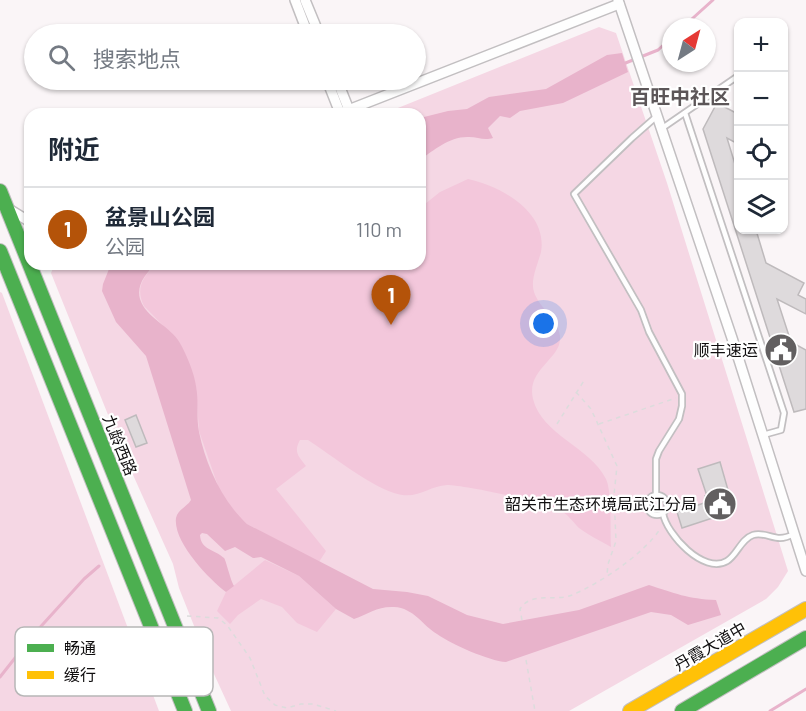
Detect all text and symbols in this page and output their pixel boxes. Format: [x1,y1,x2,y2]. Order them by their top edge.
north arrow [662,18,716,72]
map controls [734,18,788,234]
button: + [734,18,788,72]
search box [24,24,426,90]
icon: search [45,41,78,74]
text: 搜索地点 [93,45,181,71]
button: − [734,72,788,126]
district label: 百旺中社区 [630,84,730,108]
button: locate [734,126,788,180]
text: 附近 [48,133,100,164]
button: layers [734,180,788,234]
text: 盆景山公园 [105,203,215,229]
text: 1 [64,217,71,241]
text: 110 m [356,217,402,241]
text: 公园 [105,234,145,258]
pin: 1 [372,276,410,325]
your location [529,309,558,338]
public building icon: 顺丰速运 [763,332,799,368]
place label: 顺丰速运 [694,340,758,359]
street label: 九龄西路 [100,412,141,478]
public building icon: 韶关市生态环境局武江分局 [702,486,738,522]
place label: 韶关市生态环境局武江分局 [505,494,697,513]
street label: 丹霞大道中 [670,617,749,674]
legend [15,627,213,696]
text: 畅通 [64,638,96,657]
text: 缓行 [64,665,96,684]

